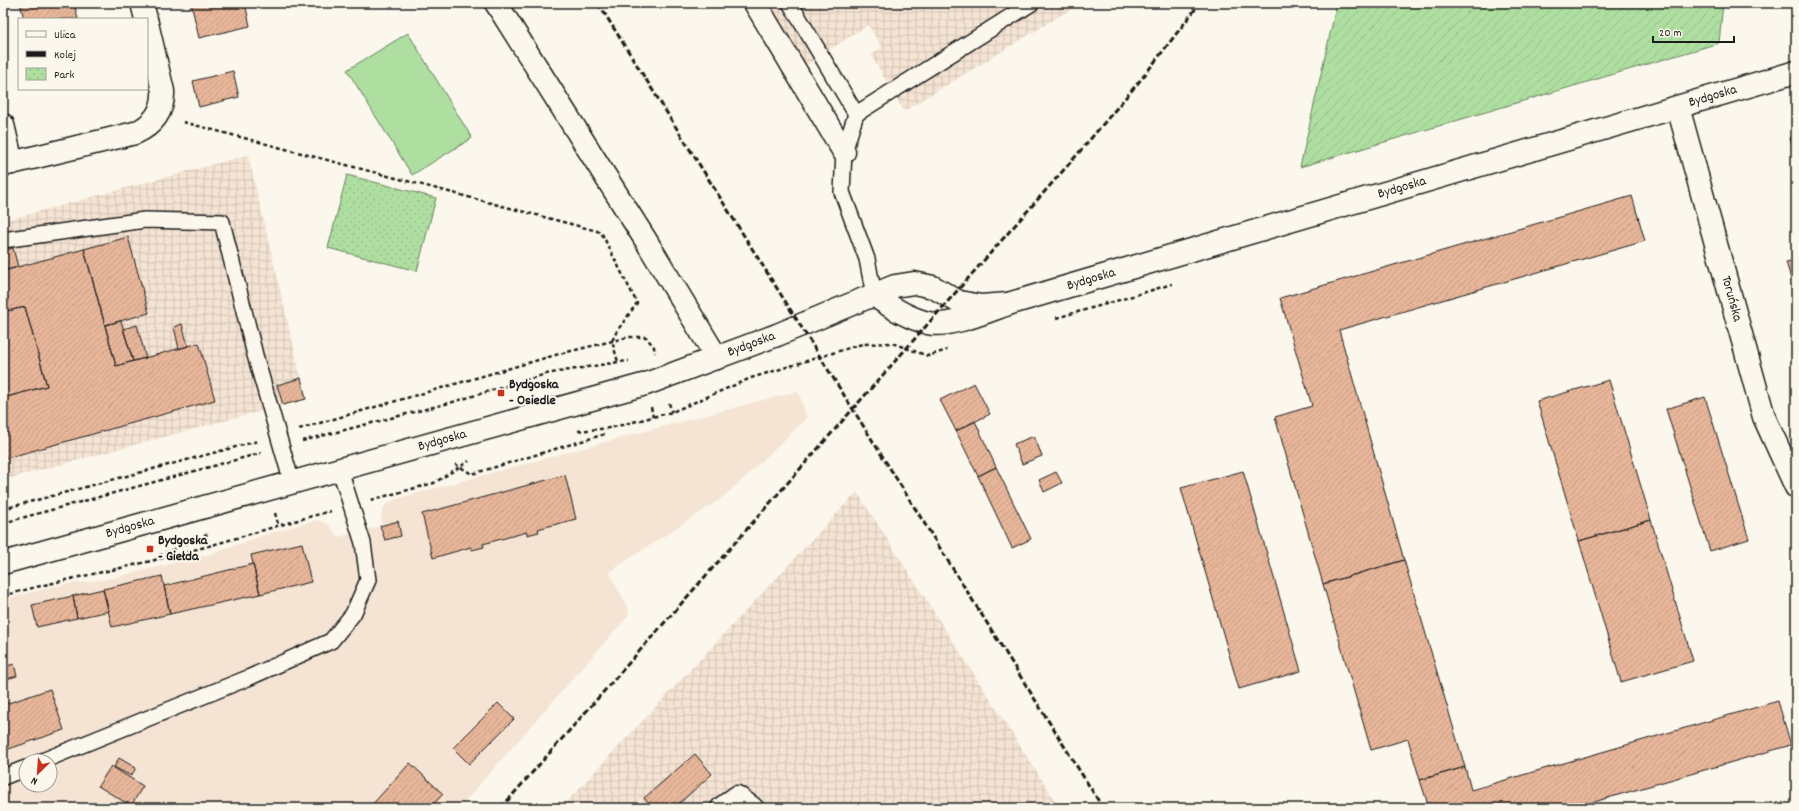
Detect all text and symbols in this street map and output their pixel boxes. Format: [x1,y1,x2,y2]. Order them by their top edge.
legend [18,18,148,90]
scale bar [1653,18,1734,44]
text: 20 m [1659,25,1682,42]
text: Ulica [54,27,76,44]
text: Kolej [54,47,76,64]
text: Park [54,67,75,84]
street label: Bydgoska [1686,80,1740,113]
street label: Bydgoska [1375,171,1429,205]
street label: Bydgoska [1065,263,1118,296]
street label: Toruńska [1715,274,1747,324]
street label: Bydgoska [725,326,778,363]
place label: Bydgoska - Osiedle [509,375,560,411]
marker: Bydgoska - Osiedle [496,388,506,398]
street label: Bydgoska [416,424,469,457]
street label: Bydgoska [104,511,157,544]
place label: Bydgoska - Giełda [158,531,209,567]
marker: Bydgoska - Giełda [145,544,155,554]
north arrow [18,753,58,793]
text: N [28,772,40,789]

